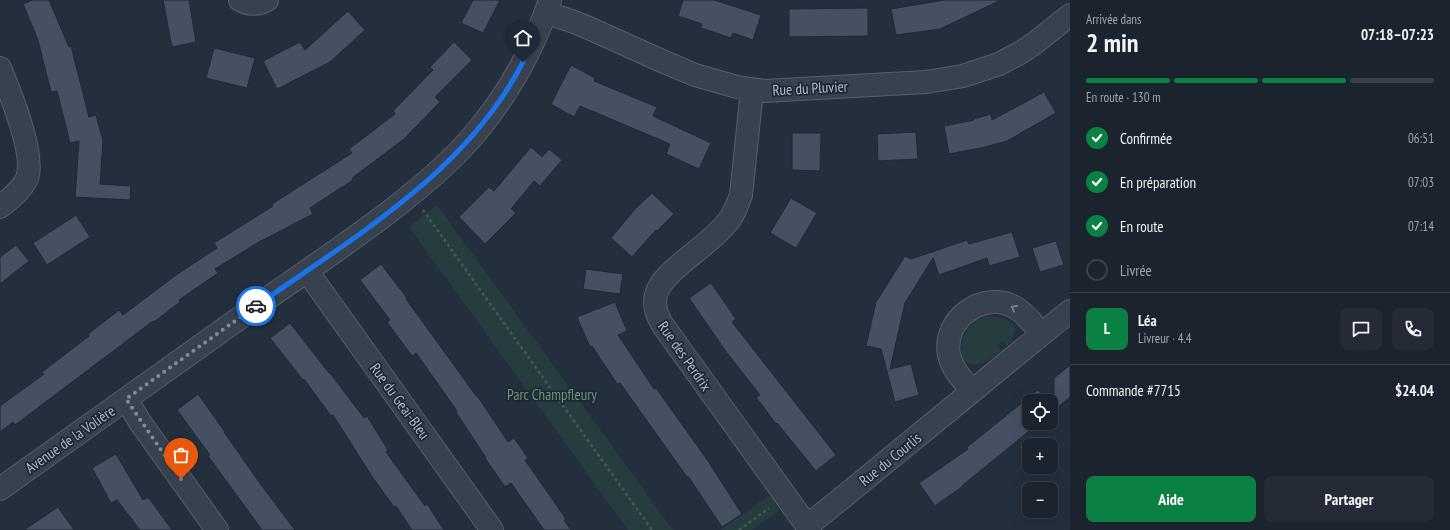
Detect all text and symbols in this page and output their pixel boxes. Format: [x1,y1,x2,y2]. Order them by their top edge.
text: Arrivée dans [1086,11,1141,28]
pin [506,21,540,62]
text: 07:18–07:23 [1361,25,1434,44]
text: 2 min [1086,26,1139,59]
icon: home [512,27,534,49]
street label: Rue du Pluvier [772,76,849,99]
text: En route · 130 m [1086,89,1161,106]
icon: check [1086,127,1108,149]
text: Confirmée [1120,129,1172,148]
text: 06:51 [1408,130,1434,147]
icon: check [1086,171,1108,193]
text: En préparation [1120,173,1196,192]
text: 07:03 [1408,174,1434,191]
icon: check [1086,215,1108,237]
text: En route [1120,217,1164,236]
text: 07:14 [1408,218,1434,235]
text: Livrée [1120,261,1152,280]
courier [236,286,276,326]
icon: car [245,295,267,317]
one-way arrow [1011,305,1018,312]
button: chat [1340,308,1382,350]
button: phone [1392,308,1434,350]
text: Léa [1138,311,1157,330]
street label: Rue des Perdrix [654,317,716,395]
text: L [1104,319,1110,338]
text: Livreur · 4.4 [1138,330,1192,347]
street label: Rue du Geai-Bleu [366,359,434,443]
text: Commande #7715 [1086,381,1181,400]
text: $24.04 [1395,381,1434,400]
park label: Parc Champfleury [507,385,597,404]
map controls [1022,394,1058,518]
button: locate [1022,394,1058,430]
street label: Avenue de la Volière [21,401,119,477]
street label: Rue du Courlis [855,428,925,490]
pin [164,438,198,479]
button: + [1022,438,1058,474]
icon: bag [170,444,192,466]
button: Aide [1086,476,1256,522]
button: Partager [1264,476,1434,522]
button: − [1022,482,1058,518]

